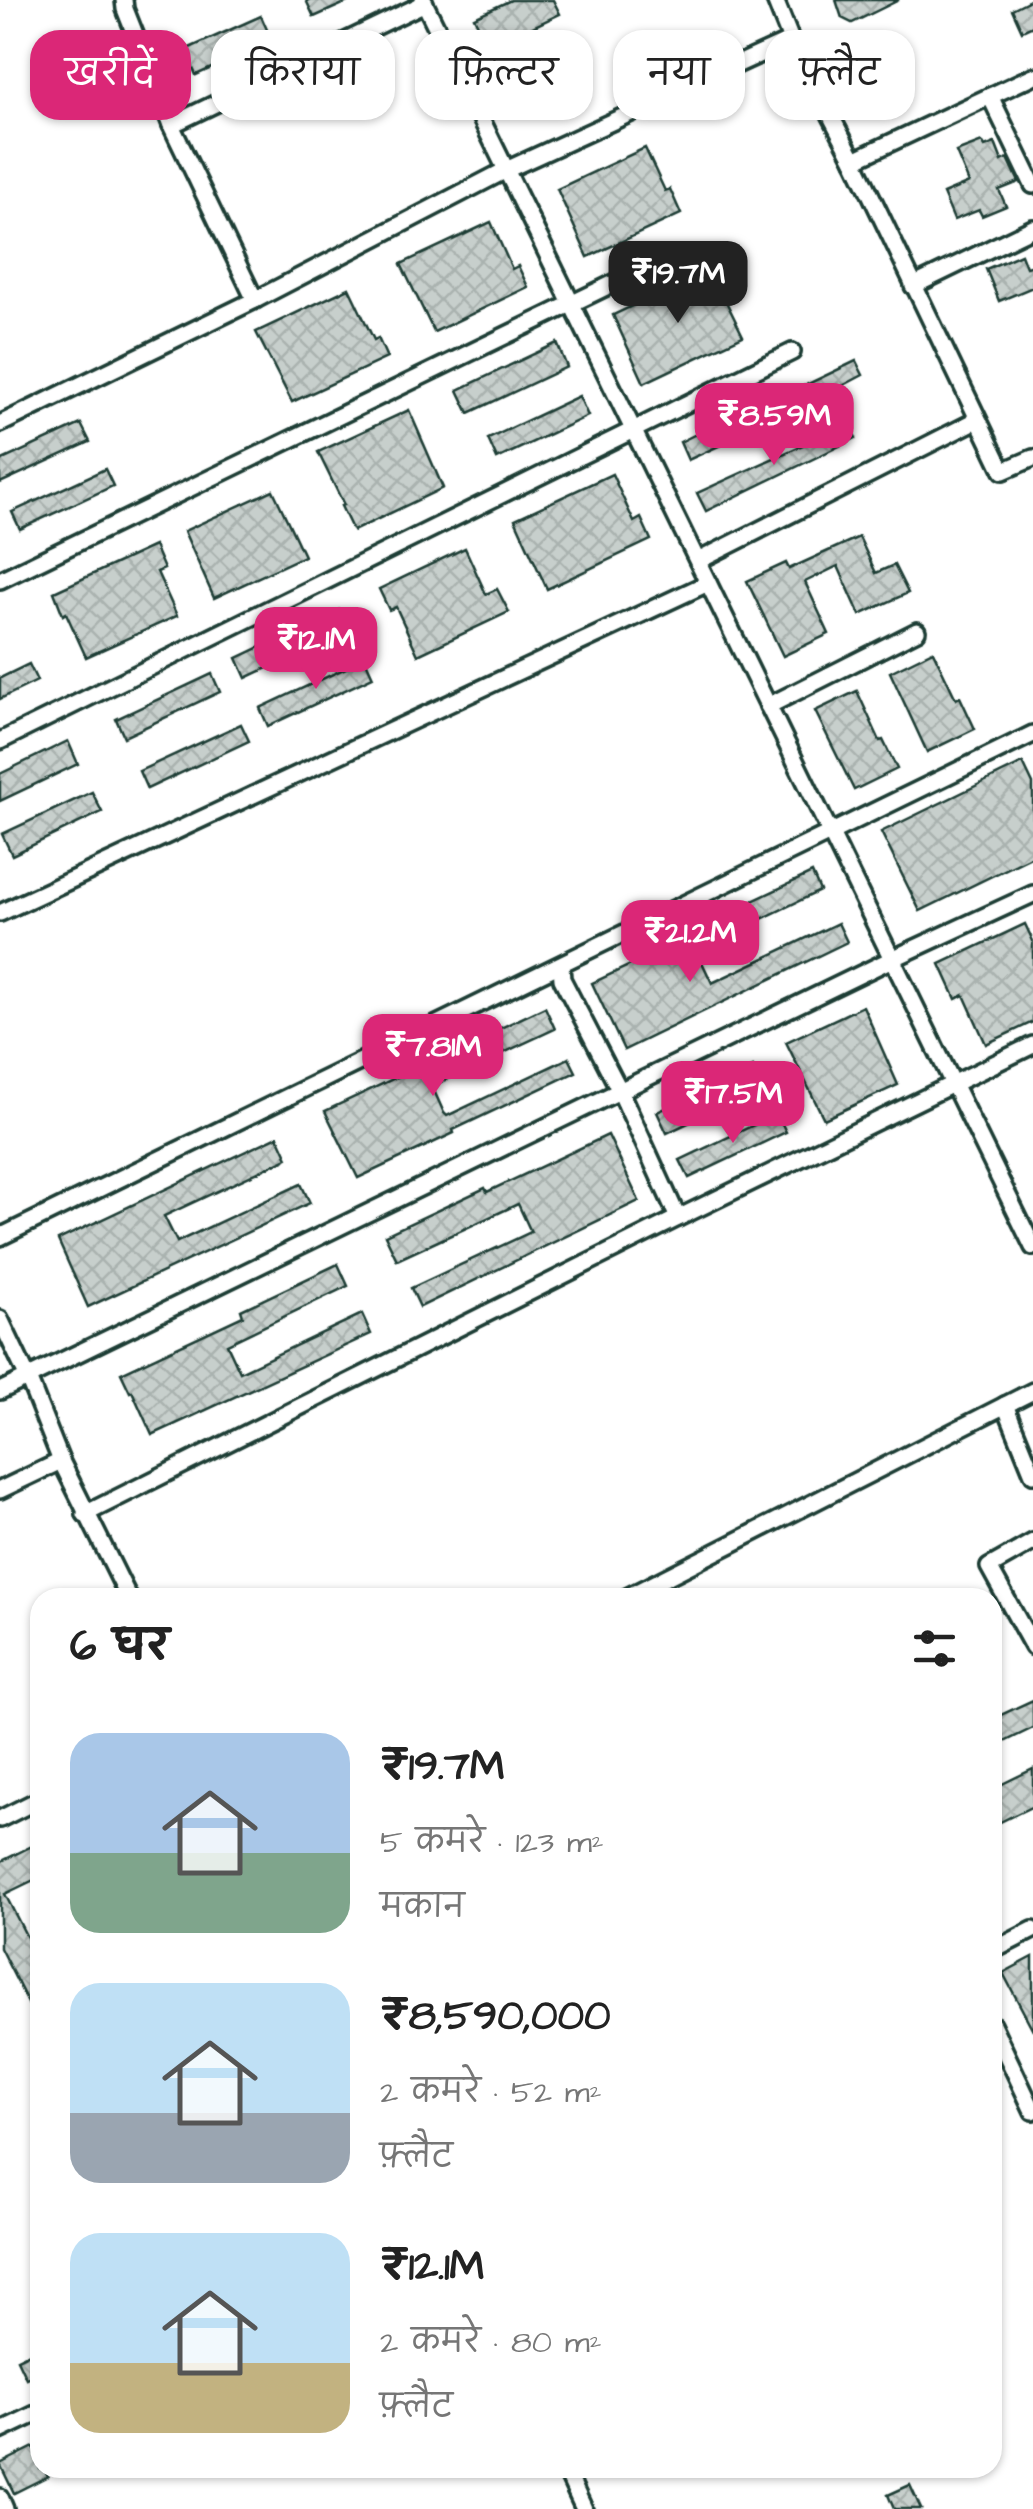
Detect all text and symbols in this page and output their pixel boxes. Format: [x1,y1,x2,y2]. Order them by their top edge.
chip: खरीदें [30,30,191,120]
chip: किराया [211,30,395,120]
chip: फ़िल्टर [415,30,593,120]
chip: नया [613,30,745,120]
chip: फ़्लैट [765,30,915,120]
pin: ₹19.7M [597,241,759,326]
text: ₹19.7M [631,251,725,296]
pin: ₹8.59M [693,383,855,468]
text: ₹8.59M [717,393,831,438]
pin: ₹12.1M [235,607,397,692]
text: ₹12.1M [276,617,356,662]
pin: ₹21.2M [609,900,771,985]
text: ₹21.2M [643,910,737,955]
pin: ₹7.81M [352,1014,514,1099]
text: ₹7.81M [384,1024,482,1069]
pin: ₹17.5M [652,1061,814,1146]
text: ₹17.5M [683,1071,783,1116]
text: 6 घर [70,1618,169,1676]
icon: filters [907,1621,962,1676]
text: ₹19.7M [380,1738,505,1796]
icon: home [150,1773,270,1893]
text: 5 कमरे · 123 m² [380,1820,604,1865]
text: मकान [380,1885,465,1930]
text: ₹8,590,000 [380,1988,611,2046]
icon: home [150,2023,270,2143]
text: 2 कमरे · 52 m² [380,2070,602,2115]
text: फ़्लैट [380,2135,453,2180]
text: ₹12.1M [380,2238,484,2296]
icon: home [150,2273,270,2393]
text: 2 कमरे · 80 m² [380,2320,602,2365]
text: फ़्लैट [380,2385,453,2430]

